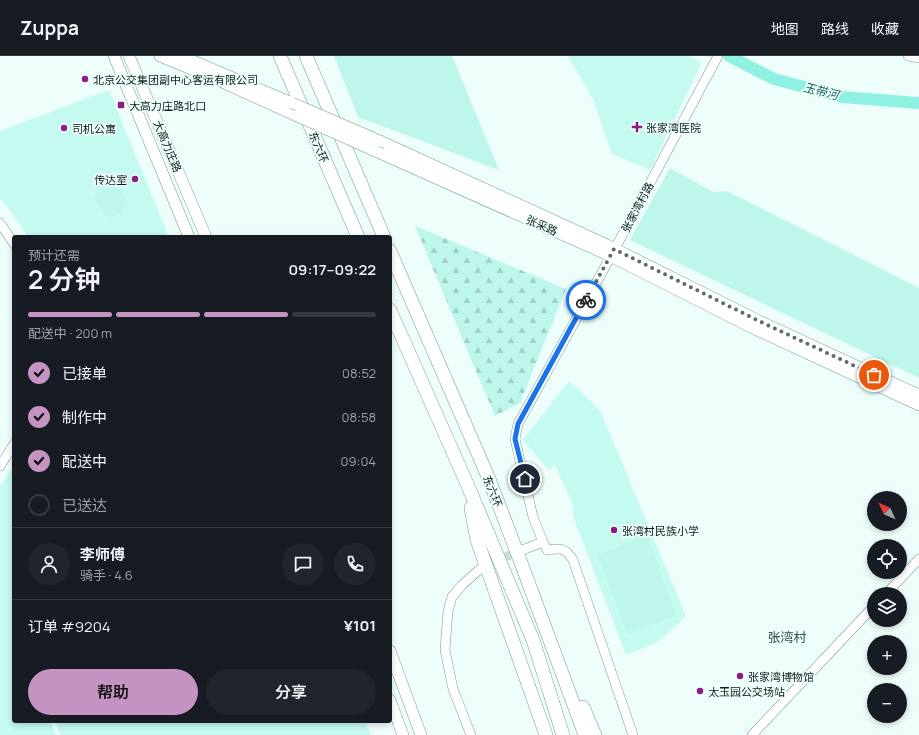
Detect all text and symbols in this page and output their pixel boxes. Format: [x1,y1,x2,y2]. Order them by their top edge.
text: Zuppa [20,15,79,41]
text: 地图 [771,19,799,38]
text: 路线 [821,19,849,38]
text: 收藏 [871,19,899,38]
place label: 北京公交集团副中心客运有限公司 [93,72,258,87]
marker: 北京公交集团副中心客运有限公司 [80,74,90,84]
water label: 玉带河 [801,78,842,104]
place label: 大高力庄路北口 [129,98,206,113]
marker: 大高力庄路北口 [116,100,126,110]
street label: 大高力庄路 [150,118,186,174]
place label: 张家湾医院 [646,120,701,135]
place label: 司机公寓 [72,121,116,136]
marker: 张家湾医院 [631,121,643,133]
marker: 司机公寓 [59,123,69,133]
street label: 东六环 [306,129,332,165]
place label: 传达室 [94,172,127,187]
marker: 传达室 [130,174,140,184]
street label: 张家湾村路 [617,179,657,235]
street label: 张采路 [524,211,560,239]
text: 预计还需 [28,246,80,264]
text: 09:17–09:22 [288,259,376,280]
text: 2 分钟 [28,261,100,297]
courier [566,280,606,320]
icon: bike [575,289,597,311]
text: 配送中 · 200 m [28,324,112,342]
pin [857,358,891,392]
icon: check [28,362,50,384]
text: 已接单 [62,363,107,384]
text: 08:52 [342,364,376,382]
icon: bag [863,364,885,386]
icon: check [28,406,50,428]
text: 制作中 [62,407,107,428]
text: 08:58 [342,408,376,426]
icon: check [28,450,50,472]
text: 配送中 [62,451,107,472]
text: 09:04 [341,452,376,470]
pin [508,462,542,496]
icon: home [514,468,536,490]
street label: 东六环 [480,473,506,509]
north arrow [867,491,907,531]
map controls [867,491,907,723]
text: 已送达 [62,495,107,516]
place label: 张湾村民族小学 [622,523,699,538]
marker: 张湾村民族小学 [609,525,619,535]
button: locate [867,539,907,579]
button: person [28,543,70,585]
button: chat [282,543,324,585]
button: phone [334,543,376,585]
text: 李师傅 [80,544,125,565]
text: 骑手 · 4.6 [80,566,133,584]
button: layers [867,587,907,627]
text: ¥101 [344,615,376,636]
text: 订单 #9204 [28,616,111,637]
district label: 张湾村 [767,628,807,646]
button: + [867,635,907,675]
button: 帮助 [28,669,198,715]
button: 分享 [206,669,376,715]
place label: 张家湾博物馆 [748,669,814,684]
marker: 张家湾博物馆 [735,671,745,681]
button: − [867,683,907,723]
place label: 太玉园公交场站 [708,684,785,699]
marker: 太玉园公交场站 [695,686,705,696]

